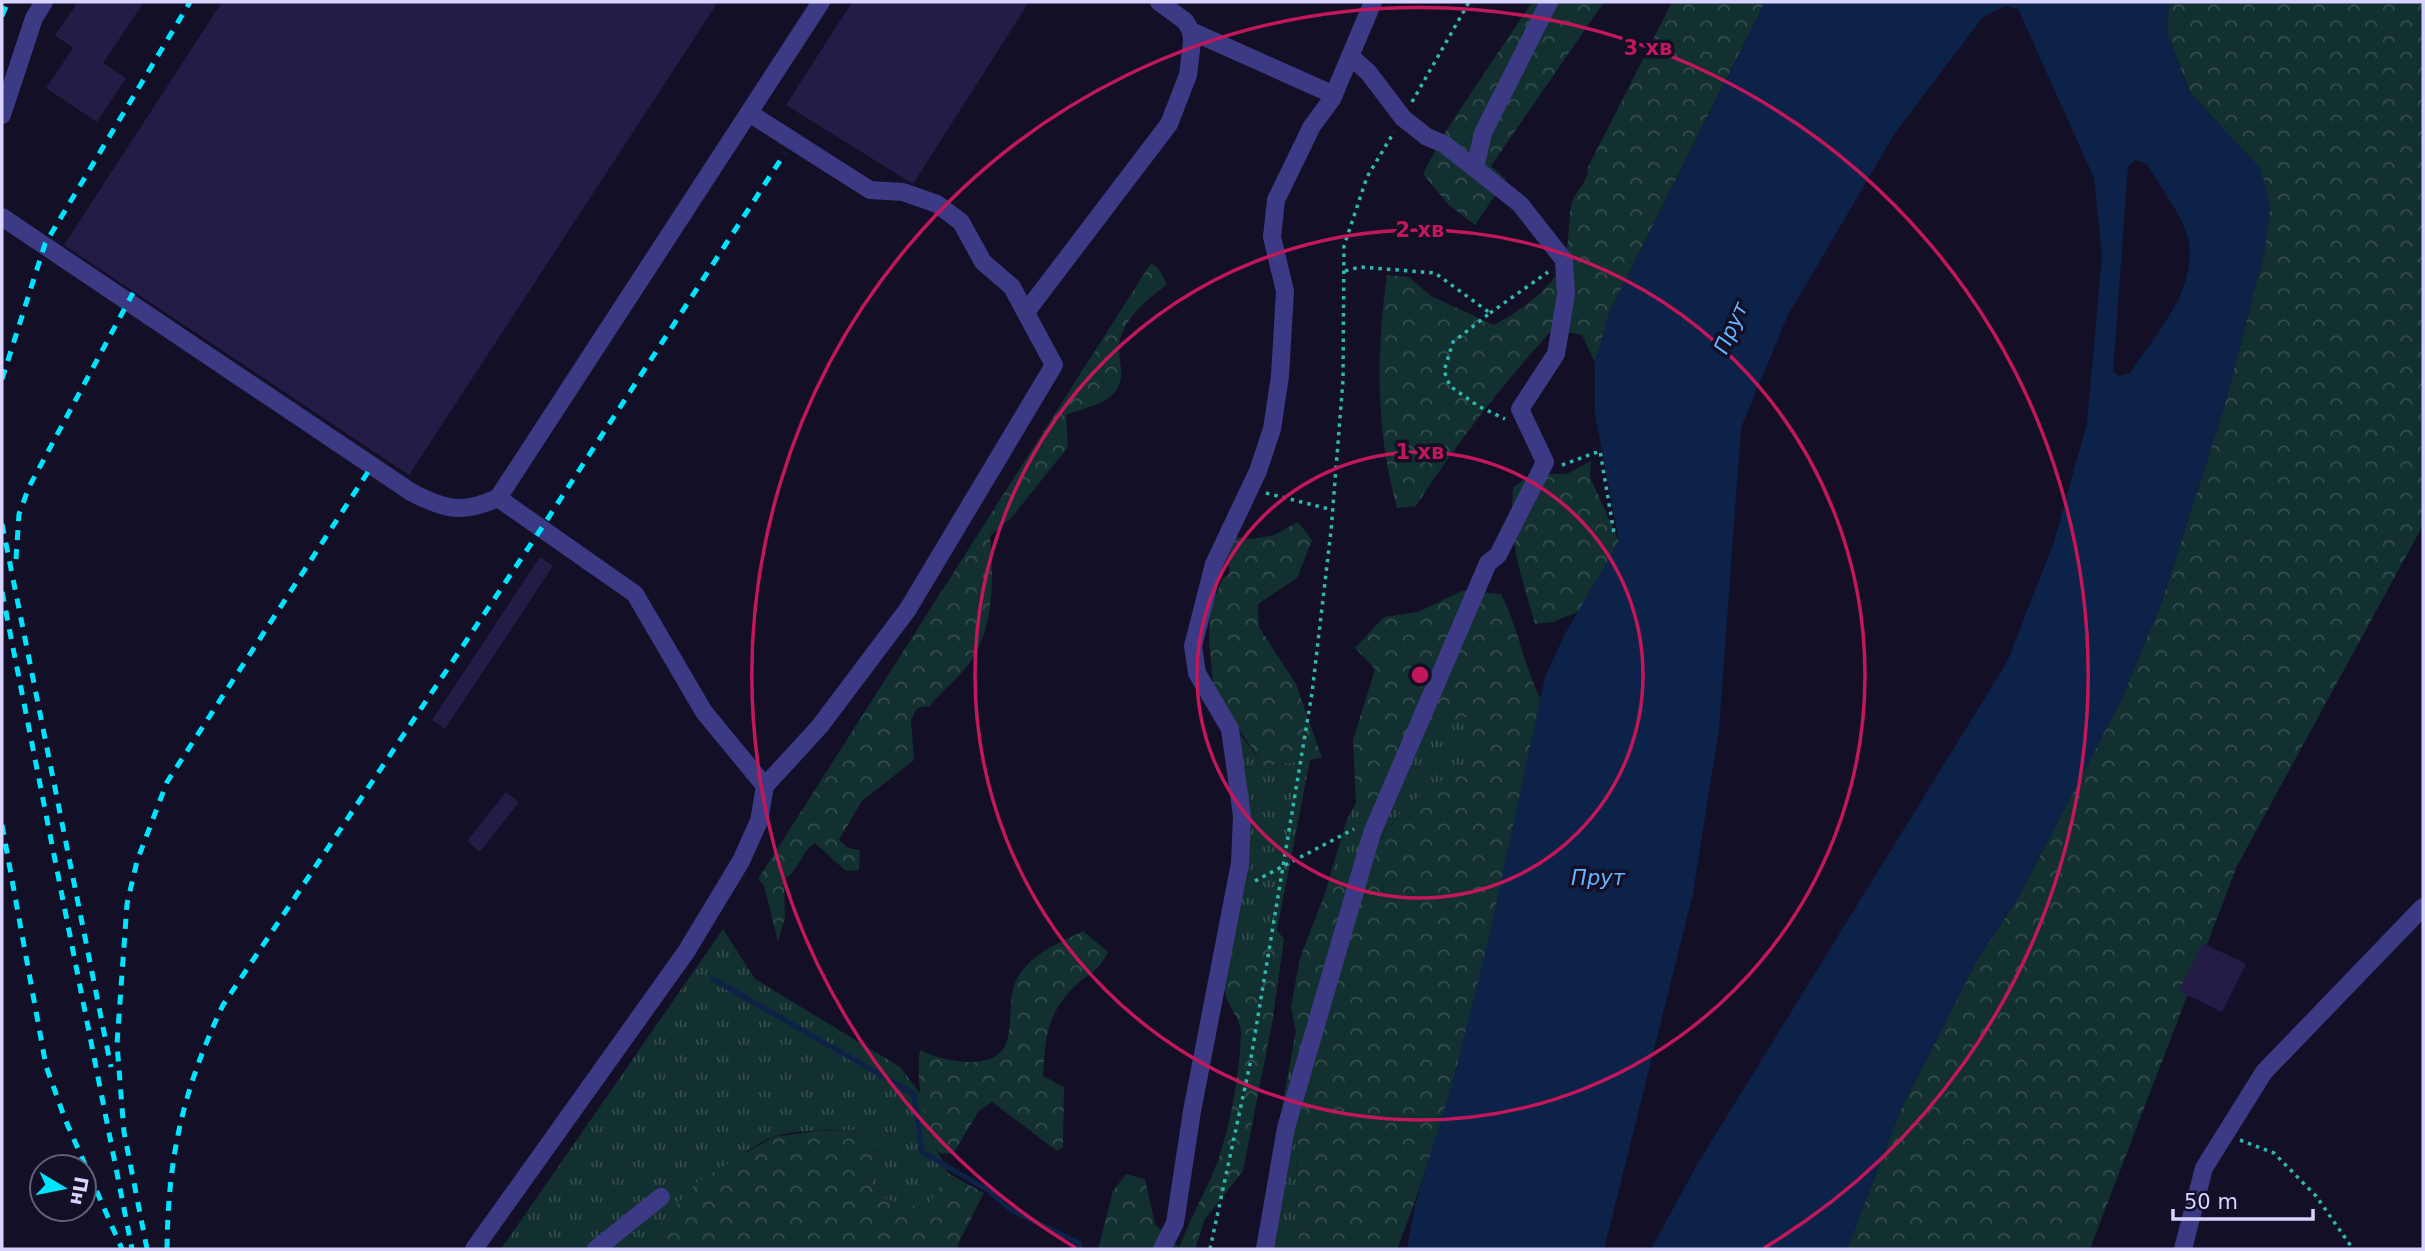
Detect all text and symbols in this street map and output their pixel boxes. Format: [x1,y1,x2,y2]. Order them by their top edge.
text: 3 хв [1624,36,1672,60]
text: 2 хв [1396,218,1444,242]
water label: Прут [1709,298,1753,357]
text: 1 хв [1396,440,1444,464]
centre of rings [1408,663,1432,687]
water label: Прут [1571,866,1626,890]
north arrow [28,1153,98,1223]
text: Пн [66,1175,93,1207]
scale bar [2173,1178,2313,1222]
text: 50 m [2184,1190,2238,1214]

